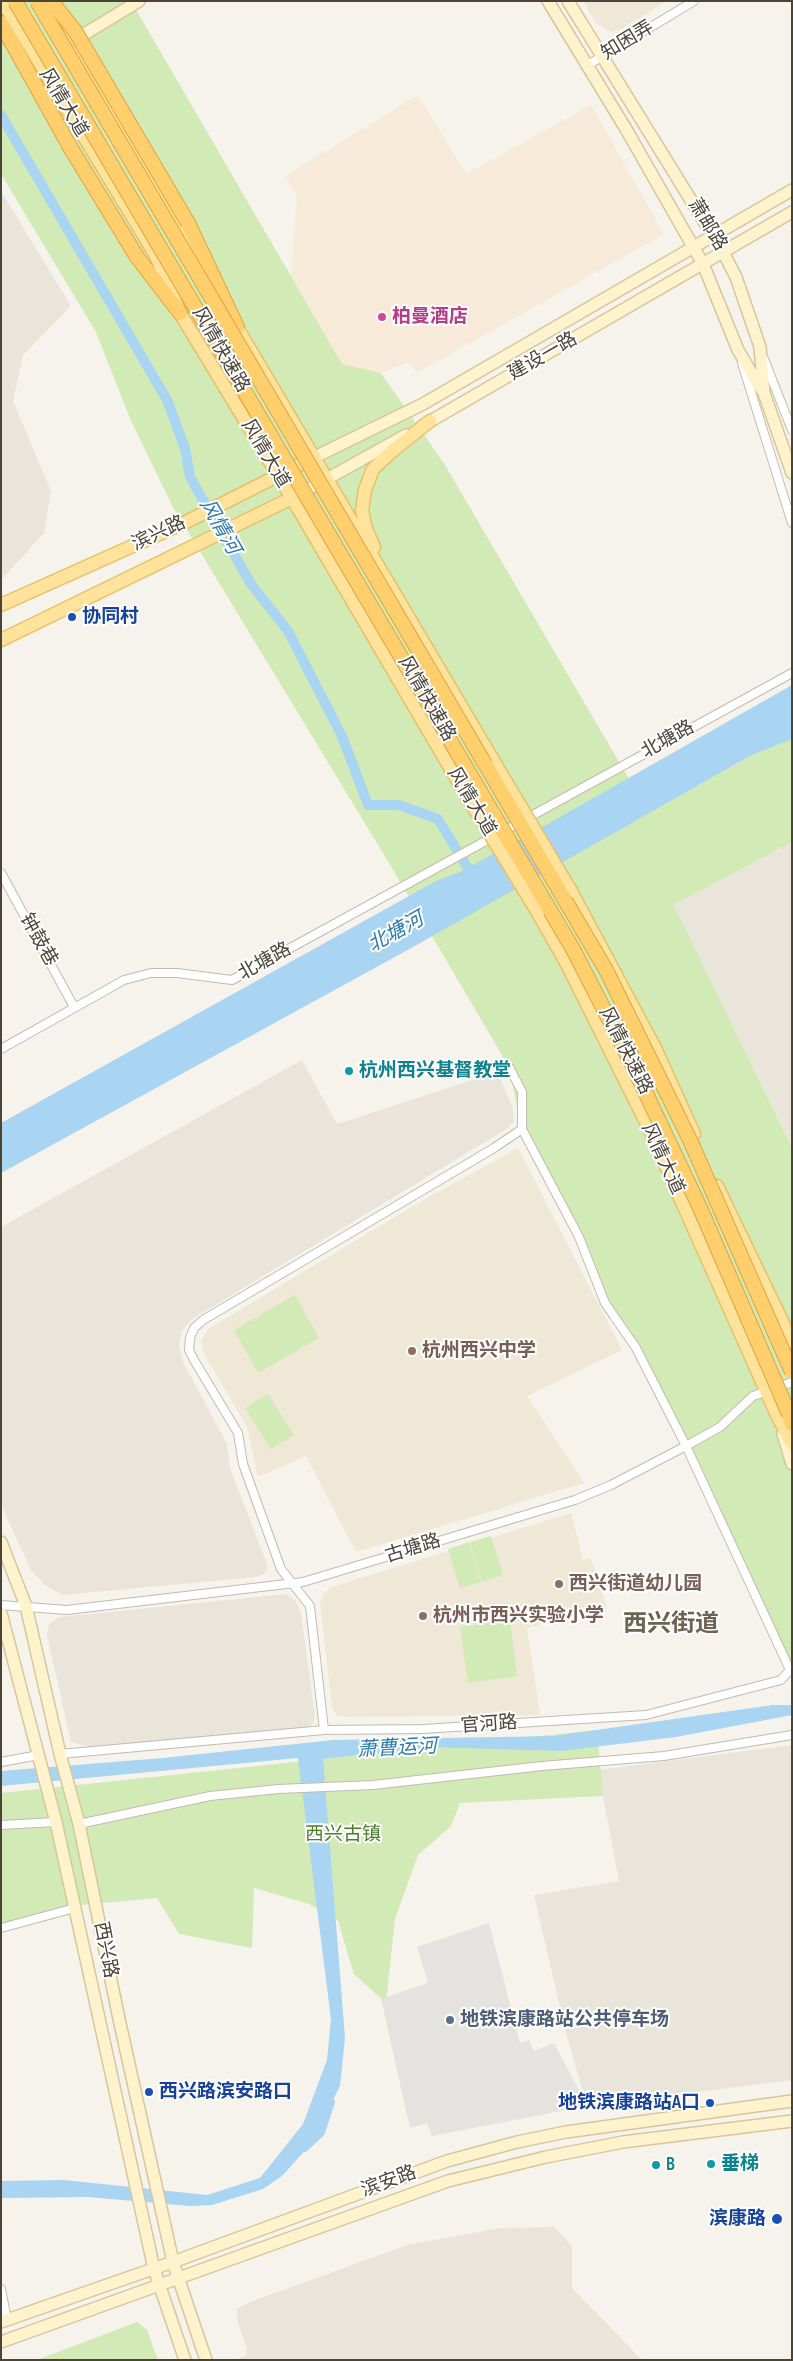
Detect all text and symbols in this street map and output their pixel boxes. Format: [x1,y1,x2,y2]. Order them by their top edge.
street label: 知困弄 [598,17,658,65]
street label: 风情大道 [34,65,92,141]
street label: 萧邮路 [683,195,731,255]
street label: 风情快速路 [186,303,254,397]
place label: 柏曼酒店 [392,306,468,328]
marker: 柏曼酒店 [376,311,388,323]
street label: 建设一路 [504,328,582,386]
street label: 风情大道 [236,416,294,492]
water label: 风情河 [194,495,244,559]
street label: 滨兴路 [128,512,190,556]
place label: 协同村 [82,606,139,628]
marker: 协同村 [66,611,78,623]
street label: 风情快速路 [392,652,460,746]
street label: 北塘路 [638,716,698,764]
street label: 风情大道 [442,764,500,840]
water label: 北塘河 [364,908,428,958]
street label: 钟鼓巷 [14,910,62,970]
street label: 北塘路 [235,938,295,986]
street label: 风情快速路 [593,1004,657,1098]
place label: 杭州西兴基督教堂 [359,1060,511,1082]
marker: 杭州西兴基督教堂 [343,1065,355,1077]
street label: 风情大道 [636,1120,688,1198]
place label: 杭州西兴中学 [422,1340,536,1362]
marker: 杭州西兴中学 [406,1345,418,1357]
street label: 古塘路 [382,1530,444,1568]
place label: 西兴街道幼儿园 [569,1573,702,1595]
marker: 西兴街道幼儿园 [553,1578,565,1590]
place label: 杭州市西兴实验小学 [433,1605,604,1627]
marker: 杭州市西兴实验小学 [417,1610,429,1622]
district label: 西兴街道 [623,1611,719,1639]
street label: 官河路 [460,1712,518,1738]
water label: 萧曹运河 [356,1735,438,1763]
park label: 西兴古镇 [305,1824,381,1846]
street label: 西兴路 [88,1920,122,1980]
place label: 地铁滨康路站公共停车场 [460,2009,669,2031]
marker: 地铁滨康路站公共停车场 [444,2014,456,2026]
place label: 西兴路滨安路口 [159,2081,292,2103]
marker: 西兴路滨安路口 [143,2086,155,2098]
place label: 地铁滨康路站A口 [558,2092,700,2114]
marker: 地铁滨康路站A口 [704,2097,716,2109]
place label: 垂梯 [721,2153,759,2175]
place label: B [666,2154,675,2176]
marker: 垂梯 [705,2158,717,2170]
marker: B [650,2159,662,2171]
street label: 滨安路 [358,2162,420,2202]
place label: 滨康路 [709,2208,766,2230]
marker: 滨康路 [770,2212,784,2226]

